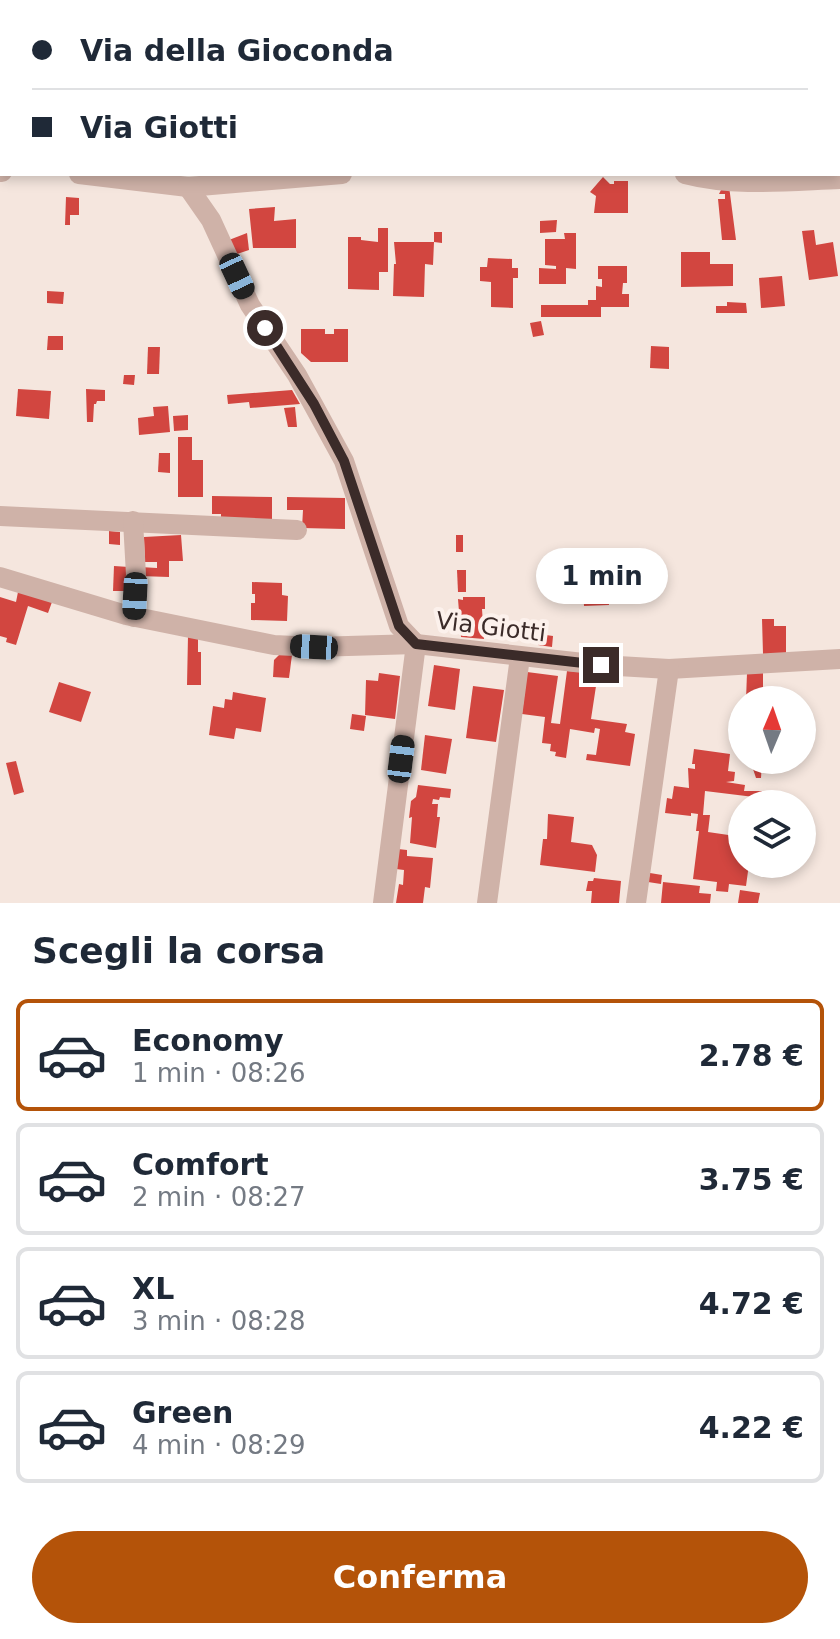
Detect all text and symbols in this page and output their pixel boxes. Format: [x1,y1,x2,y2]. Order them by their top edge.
text: Via della Gioconda [80,33,394,68]
text: Via Giotti [80,110,238,145]
car [216,249,258,303]
route start [247,310,283,346]
callout: 1 min [535,549,667,605]
text: 1 min [561,561,643,591]
car [122,571,148,621]
street label: Via Giotti [435,606,547,648]
car [289,634,339,660]
route end [583,647,619,683]
north arrow [728,686,816,774]
map controls [728,686,816,878]
car [386,734,416,784]
button: layers [728,790,816,878]
text: Scegli la corsa [32,930,325,971]
icon: car [36,1019,108,1091]
text: Economy [132,1023,284,1058]
text: 2.78 € [699,1038,804,1073]
text: 1 min · 08:26 [132,1058,306,1088]
icon: car [36,1143,108,1215]
text: Comfort [132,1147,269,1182]
text: 3.75 € [699,1162,804,1197]
text: 2 min · 08:27 [132,1182,306,1212]
icon: car [36,1267,108,1339]
text: XL [132,1271,174,1306]
text: 4.72 € [699,1286,804,1321]
text: 3 min · 08:28 [132,1306,306,1336]
icon: car [36,1391,108,1463]
text: Green [132,1395,233,1430]
text: 4.22 € [699,1410,804,1445]
text: 4 min · 08:29 [132,1430,306,1460]
button: Conferma [32,1531,808,1623]

